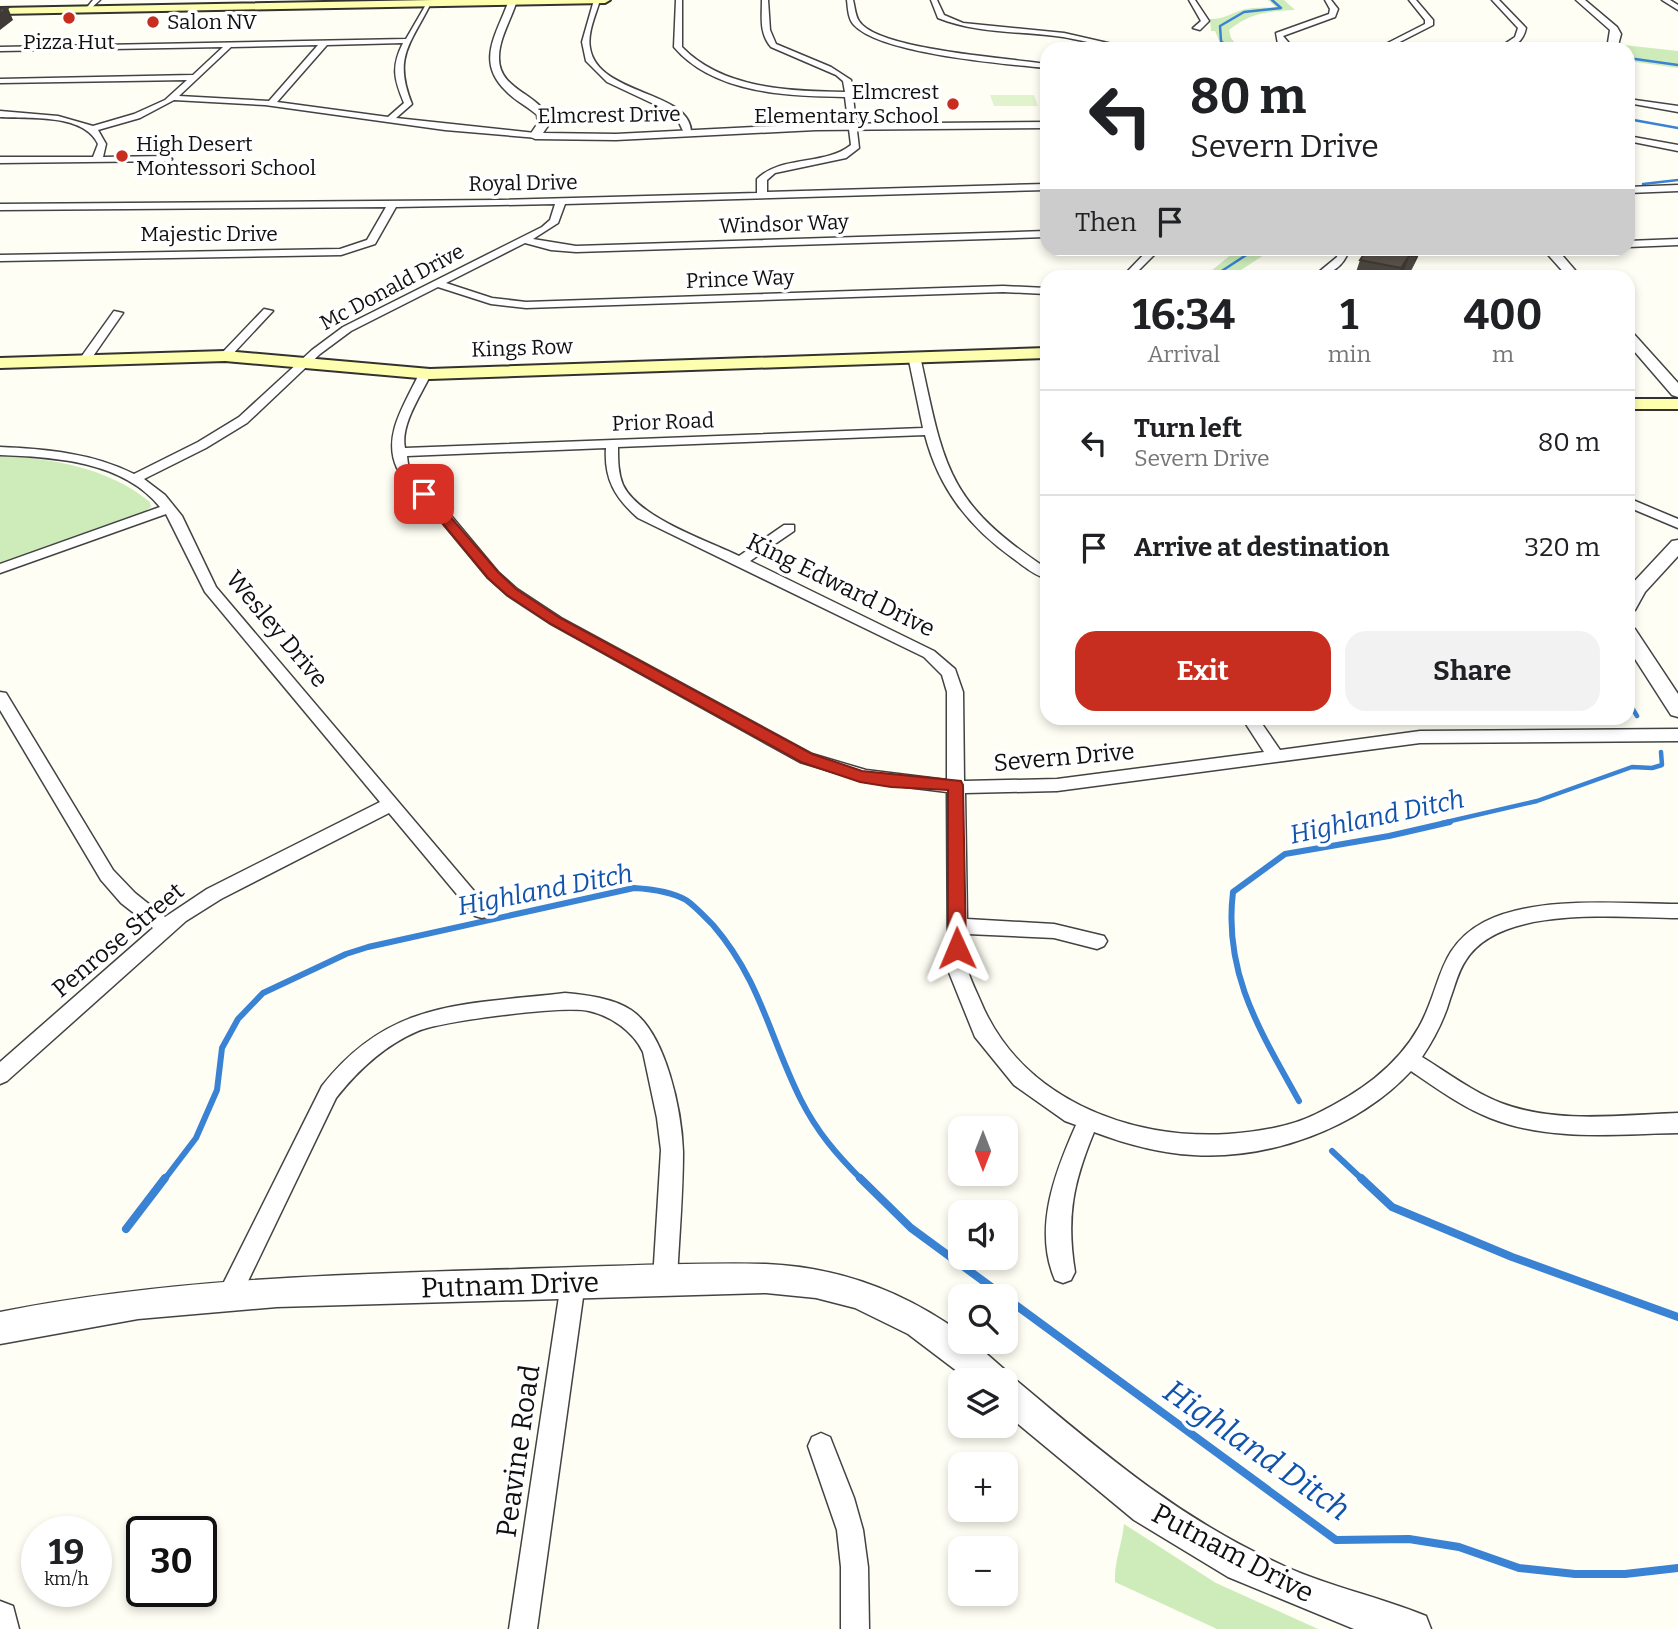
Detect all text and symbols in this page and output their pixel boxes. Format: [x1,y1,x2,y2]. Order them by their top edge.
place label: Salon NV [167,9,257,35]
marker: Pizza Hut [61,10,77,26]
marker: Salon NV [145,14,161,30]
place label: Pizza Hut [23,29,115,55]
text: 80 m [1190,67,1306,126]
icon: left [1075,70,1166,161]
place label: Elmcrest Elementary School [754,79,939,129]
marker: Elmcrest Elementary School [945,96,961,112]
street label: Elmcrest Drive [537,101,681,129]
text: Severn Drive [1190,127,1379,165]
place label: High Desert Montessori School [136,131,316,181]
marker: High Desert Montessori School [114,148,130,164]
street label: Royal Drive [468,169,578,197]
icon: arrive [1151,203,1189,241]
text: Then [1075,207,1137,238]
street label: Windsor Way [719,209,850,239]
street label: Majestic Drive [140,221,278,247]
street label: Mc Donald Drive [315,238,469,336]
street label: Prince Way [685,264,796,294]
text: 16:34 [1133,290,1235,340]
text: 1 [1340,290,1358,340]
text: 400 [1464,290,1542,340]
street label: Kings Row [471,333,573,363]
text: Arrival [1147,340,1220,368]
text: min [1328,340,1371,368]
text: m [1492,340,1514,368]
street label: Prior Road [611,407,715,437]
text: Turn left [1134,413,1242,444]
icon: left [1075,424,1113,462]
text: 80 m [1538,427,1600,458]
text: Severn Drive [1134,444,1270,472]
pin [394,464,454,524]
icon: arrive [405,475,443,513]
street label: King Edward Drive [742,527,940,643]
icon: arrive [1075,529,1113,567]
text: Arrive at destination [1134,532,1389,563]
text: 320 m [1524,532,1600,563]
street label: Wesley Drive [220,565,334,693]
button: Exit [1075,631,1331,711]
button: Share [1345,631,1600,711]
street label: Severn Drive [992,737,1136,777]
water label: Highland Ditch [1287,783,1467,851]
water label: Highland Ditch [455,858,635,922]
street label: Penrose Street [46,877,190,1003]
position arrow [920,911,994,985]
north arrow [948,1116,1018,1186]
map controls [948,1116,1018,1606]
button: sound [948,1200,1018,1270]
street label: Putnam Drive [420,1265,600,1305]
button: search [948,1284,1018,1354]
street label: Peavine Road [490,1363,546,1539]
button: layers [948,1368,1018,1438]
water label: Highland Ditch [1157,1372,1357,1528]
button: + [948,1452,1018,1522]
street label: Putnam Drive [1147,1497,1319,1609]
speed limit sign: 30 [126,1516,217,1607]
text: 19 [49,1531,84,1573]
button: − [948,1536,1018,1606]
text: km/h [44,1568,89,1590]

